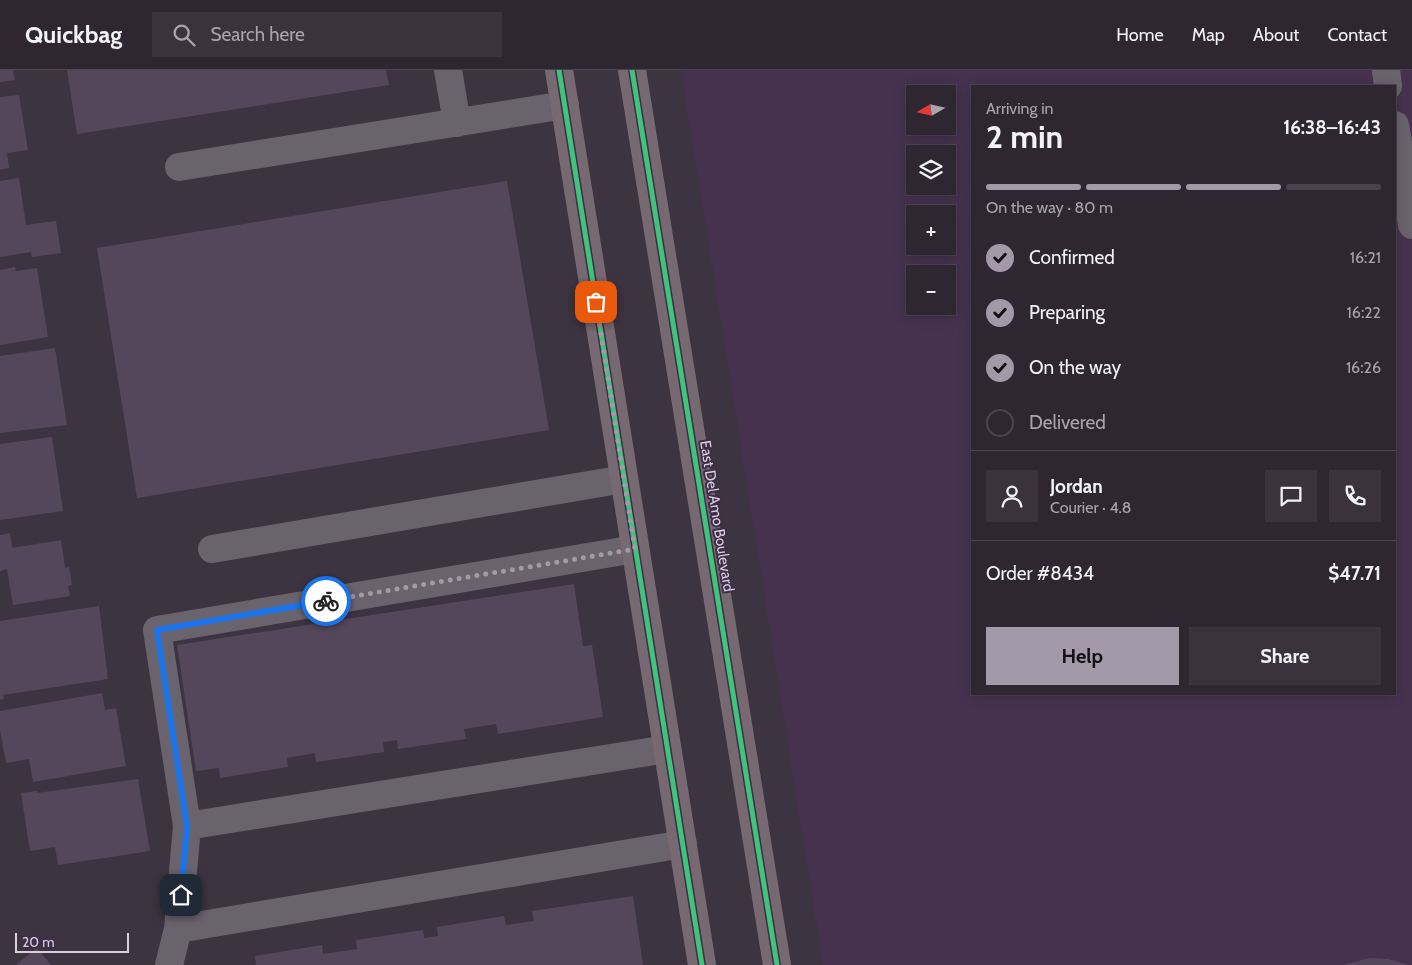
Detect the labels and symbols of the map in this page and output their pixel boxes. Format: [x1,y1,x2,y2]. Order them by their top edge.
north arrow [906,85,956,135]
pin [575,281,617,323]
street label: East Del Amo Boulevard [696,439,738,593]
courier [301,576,351,626]
pin [160,874,202,916]
scale bar [15,930,129,953]

